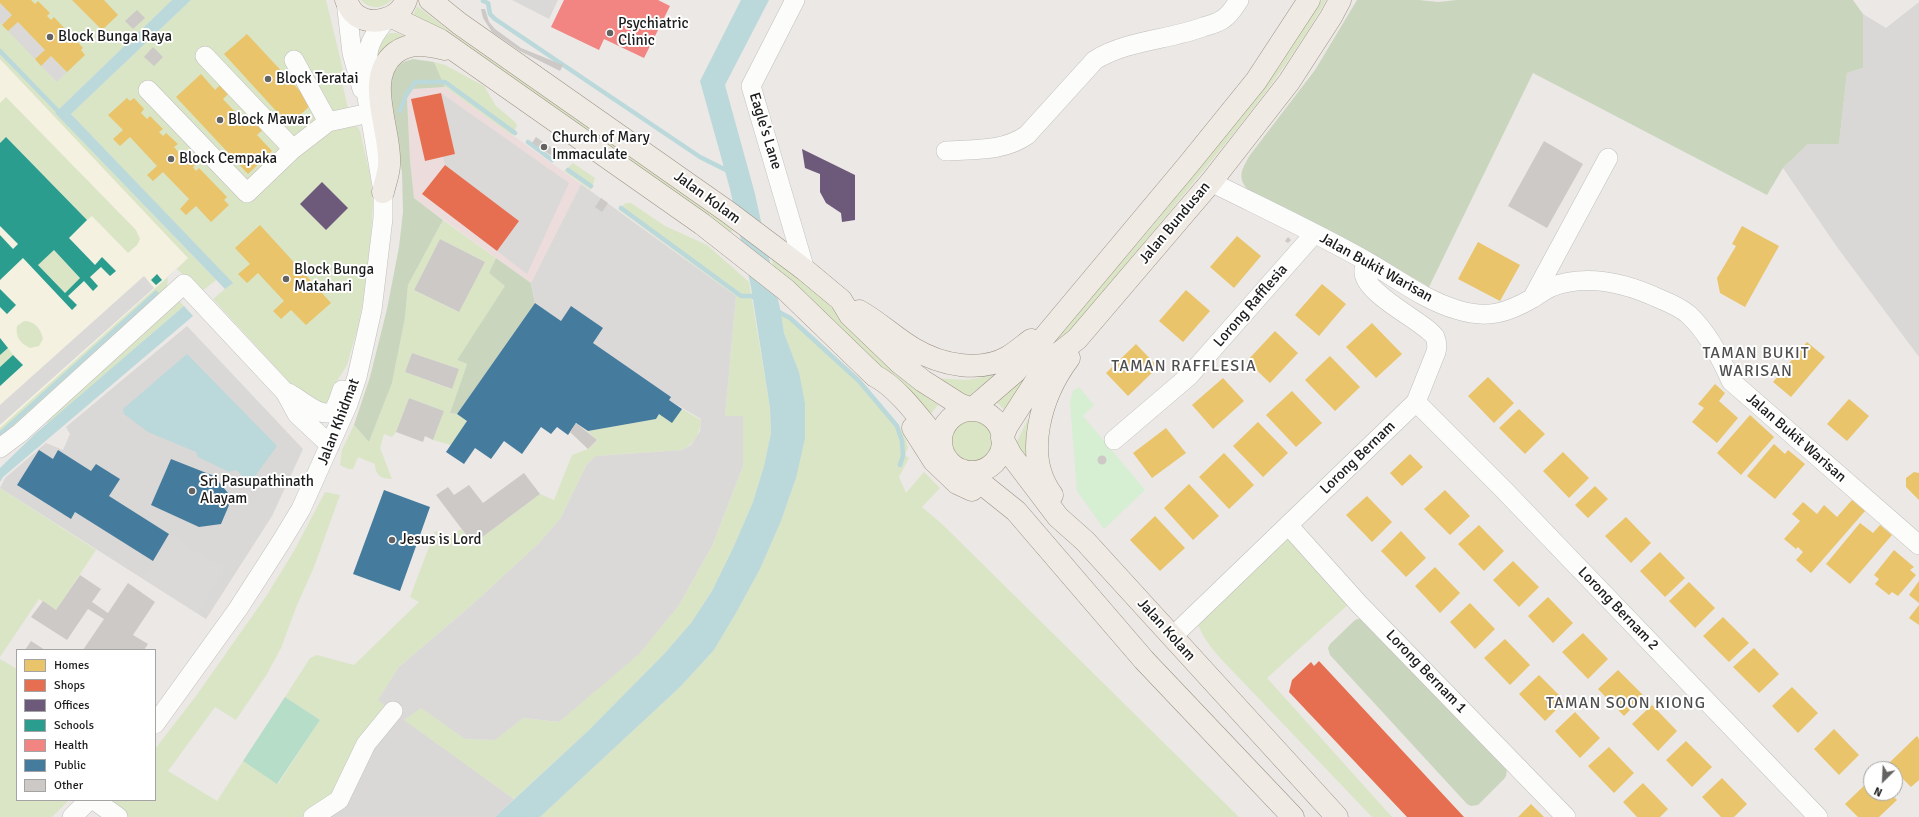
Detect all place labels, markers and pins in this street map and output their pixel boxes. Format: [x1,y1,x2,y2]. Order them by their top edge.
place label: Psychiatric Clinic [618,15,689,50]
place label: Block Bunga Raya [58,28,172,46]
marker: Psychiatric Clinic [605,28,615,38]
marker: Block Bunga Raya [45,32,55,42]
place label: Block Teratai [276,70,358,88]
marker: Block Teratai [263,74,273,84]
place label: Block Mawar [228,111,310,129]
marker: Block Mawar [215,115,225,125]
place label: Church of Mary Immaculate [552,129,650,164]
marker: Church of Mary Immaculate [539,142,549,152]
place label: Block Cempaka [179,150,277,168]
marker: Block Cempaka [166,154,176,164]
place label: Block Bunga Matahari [294,261,374,296]
marker: Block Bunga Matahari [281,274,291,284]
place label: Sri Pasupathinath Alayam [200,473,314,508]
marker: Sri Pasupathinath Alayam [187,486,197,496]
place label: Jesus is Lord [400,531,481,549]
marker: Jesus is Lord [387,535,397,545]

